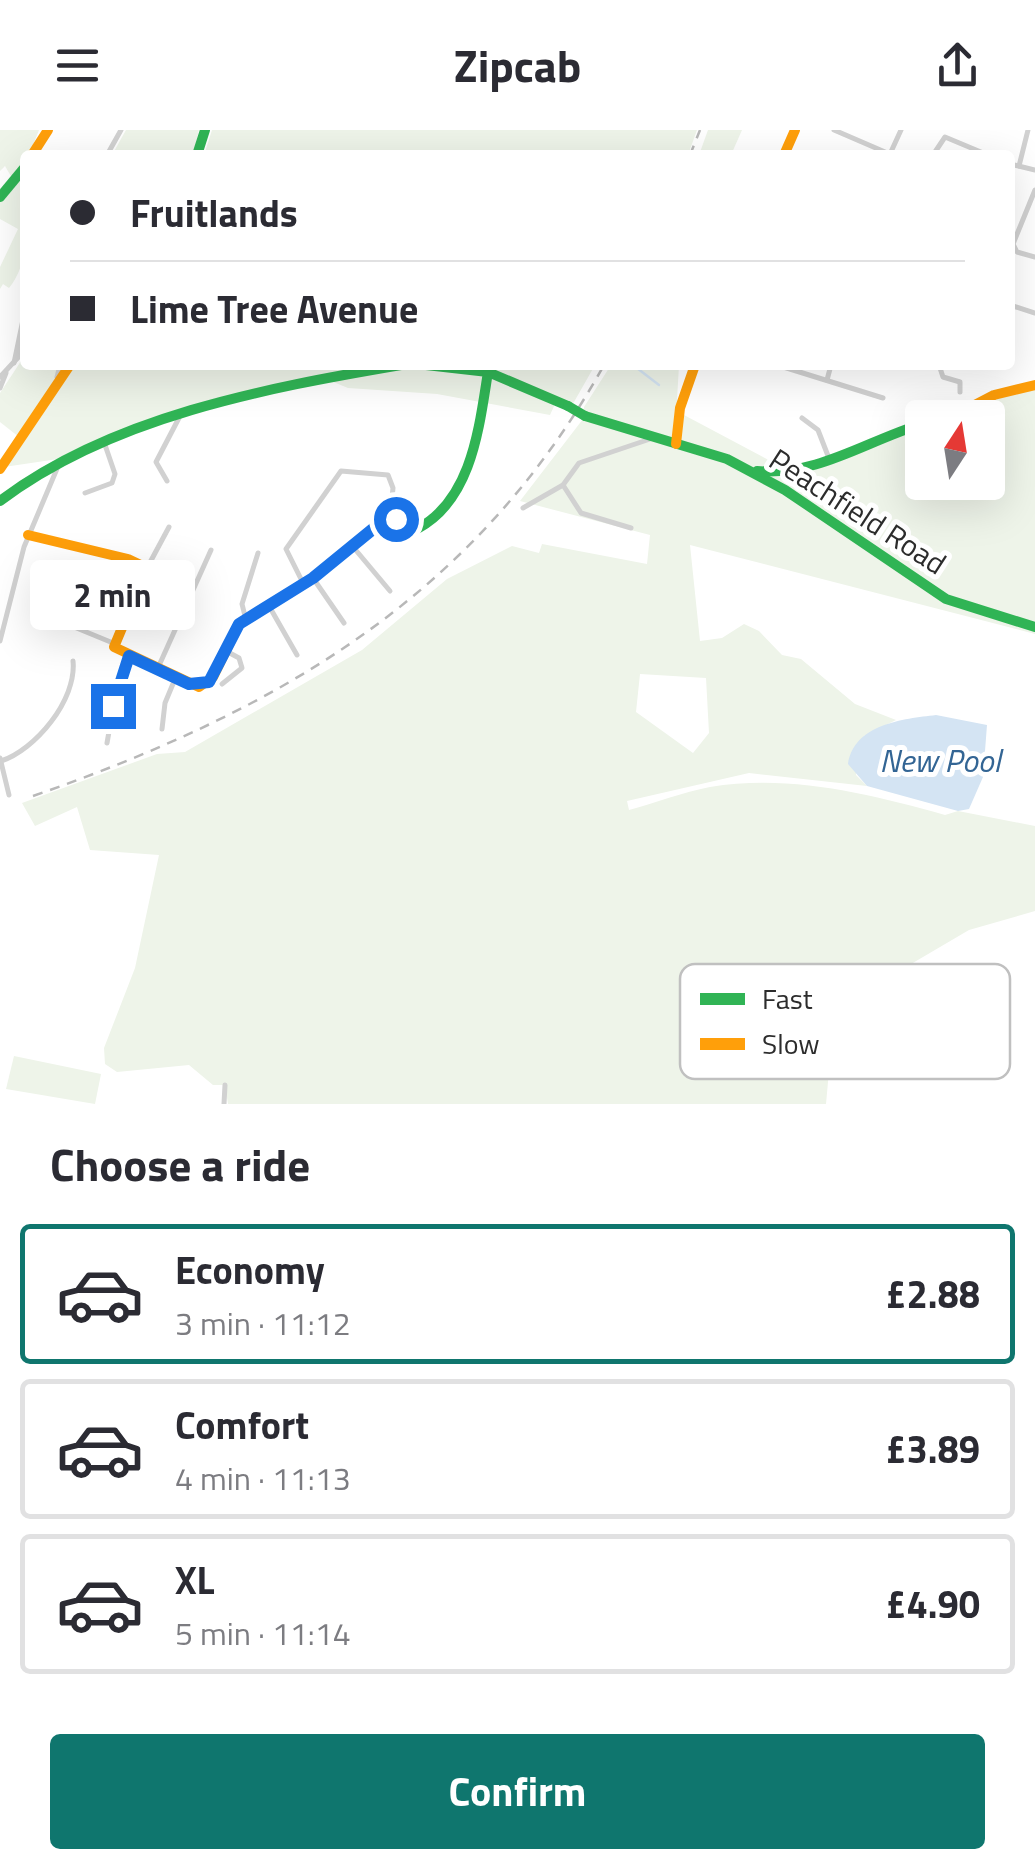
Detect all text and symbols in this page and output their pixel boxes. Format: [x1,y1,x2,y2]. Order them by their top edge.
text: Zipcab [454,31,581,99]
icon: menu [50,38,105,93]
icon: share [930,38,985,93]
text: Fruitlands [130,184,298,242]
text: Lime Tree Avenue [130,280,418,338]
north arrow [905,400,1005,500]
map controls [905,400,1005,500]
street label: Peachfield Road [760,436,956,586]
route start [374,497,419,542]
callout: 2 min [31,561,196,631]
text: 2 min [74,571,151,619]
route end [91,684,136,729]
water label: New Pool [879,736,1004,784]
legend [680,964,1010,1079]
text: Fast [762,977,813,1020]
text: Slow [762,1022,820,1065]
text: Choose a ride [50,1130,310,1198]
text: Economy [175,1241,325,1299]
icon: car [55,1249,145,1339]
text: £2.88 [885,1265,980,1323]
text: 3 min · 11:12 [175,1299,351,1347]
text: Comfort [175,1396,309,1454]
icon: car [55,1404,145,1494]
text: £3.89 [885,1420,980,1478]
text: 4 min · 11:13 [175,1454,351,1502]
text: XL [175,1551,215,1609]
icon: car [55,1559,145,1649]
text: £4.90 [885,1575,980,1633]
text: 5 min · 11:14 [175,1609,351,1657]
button: Confirm [50,1734,985,1849]

